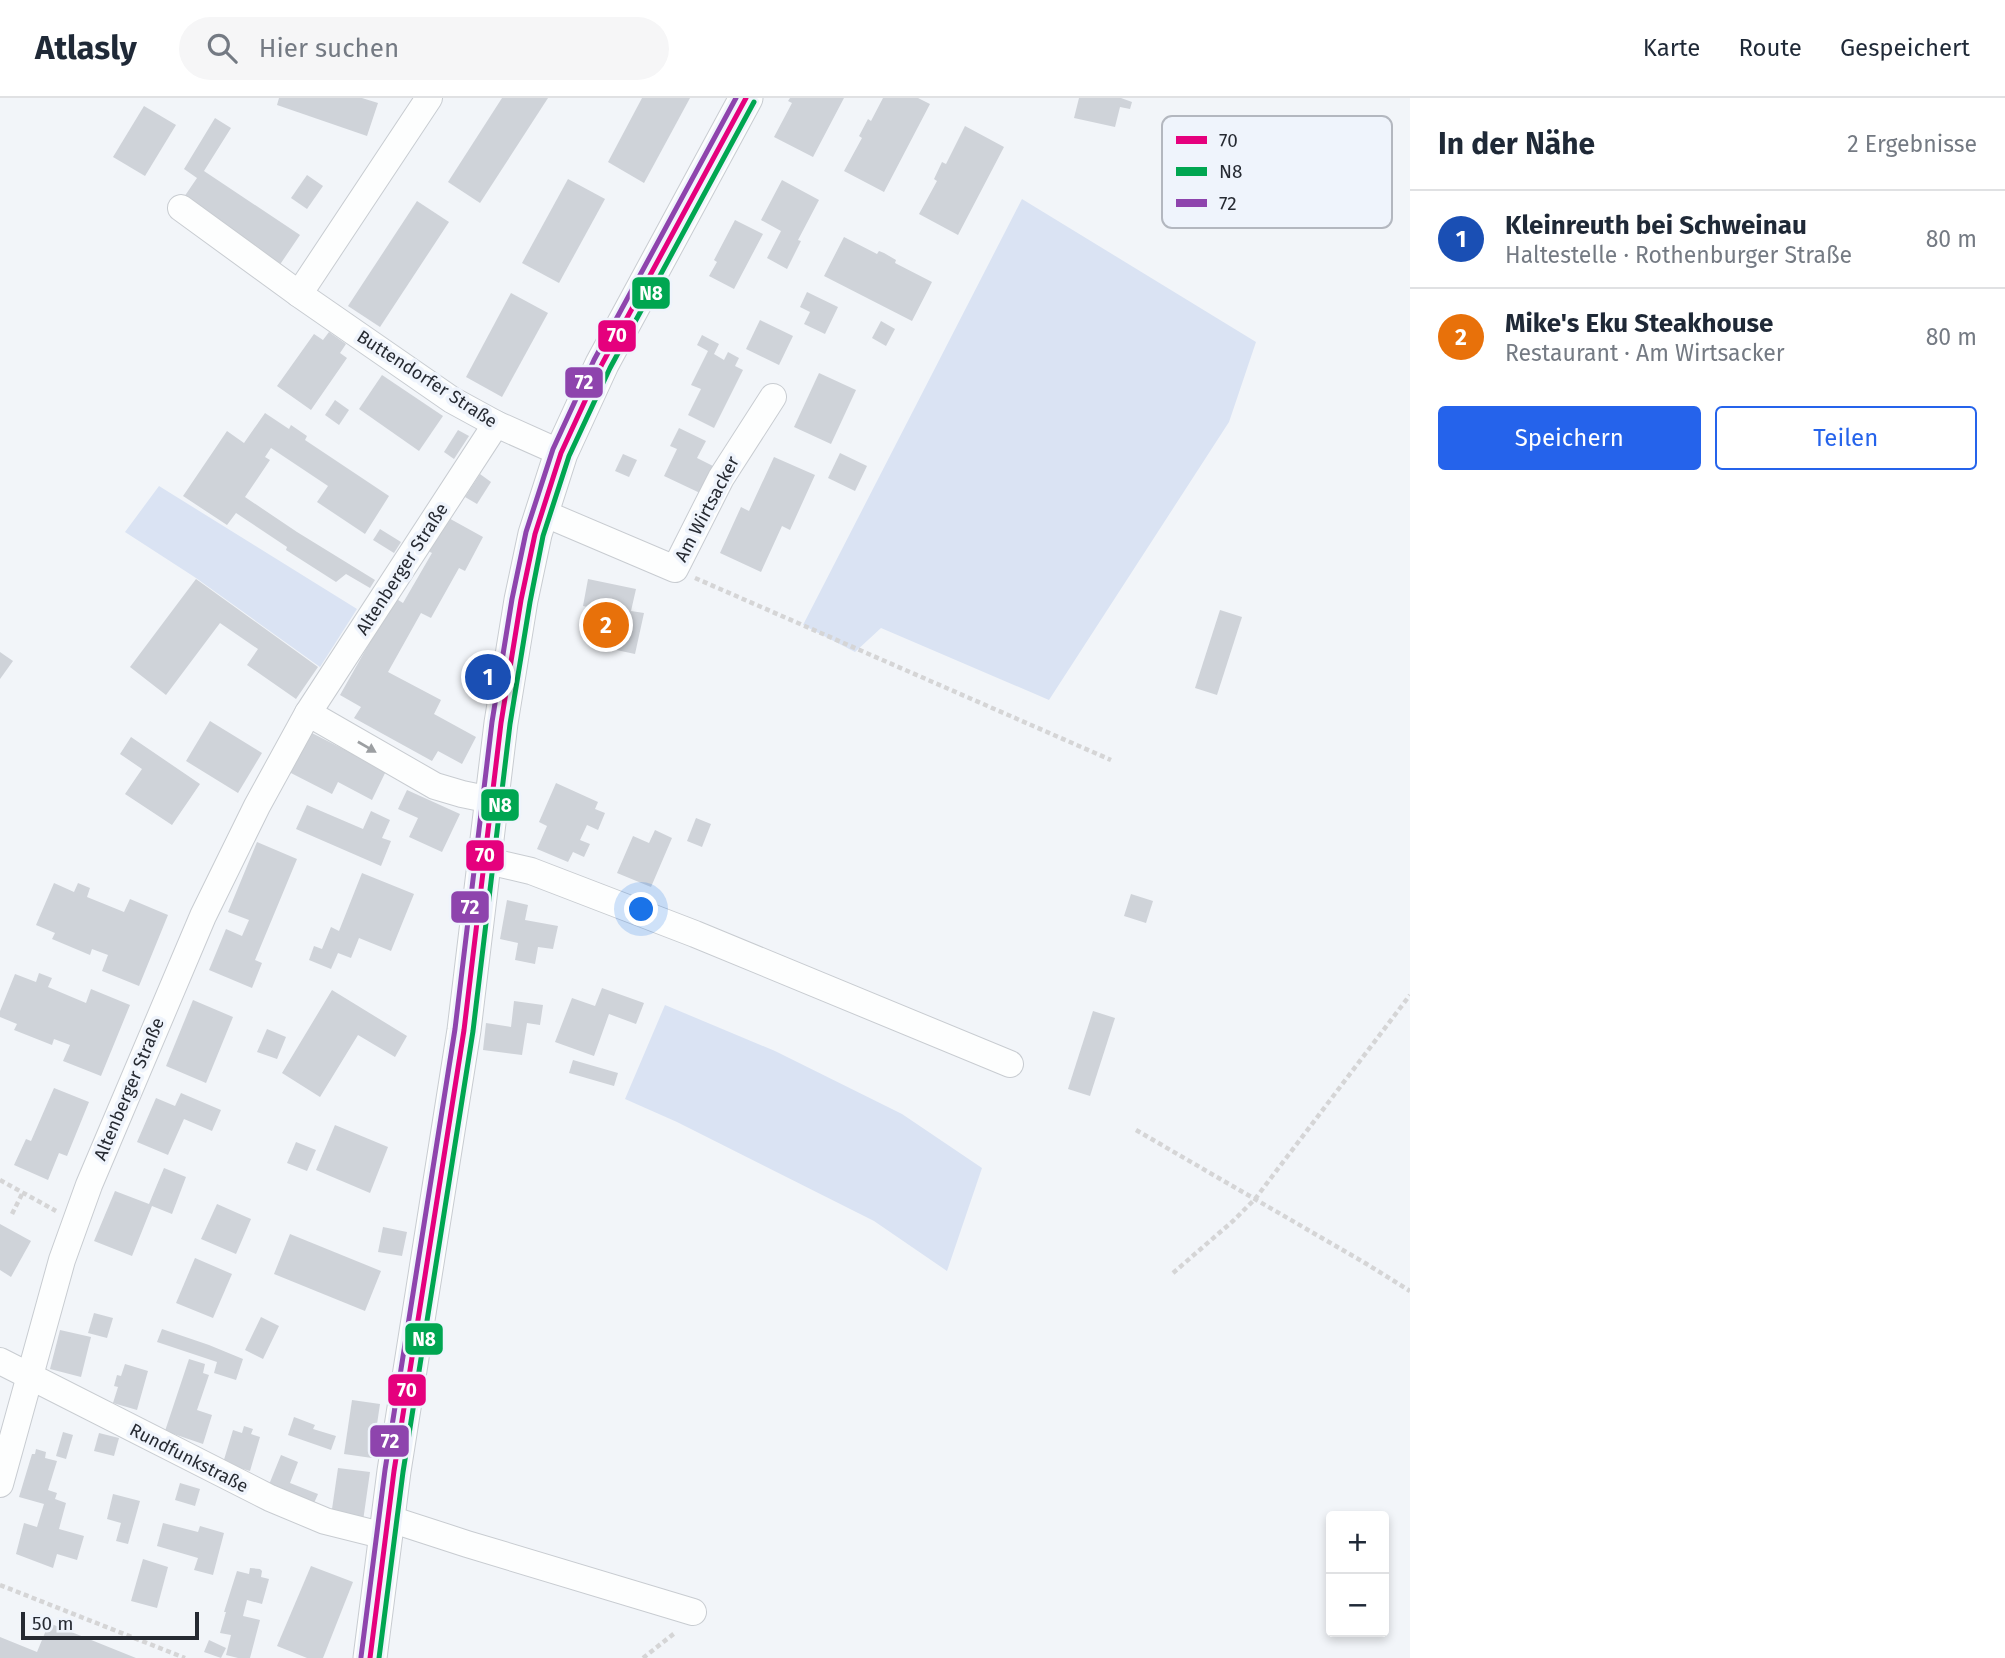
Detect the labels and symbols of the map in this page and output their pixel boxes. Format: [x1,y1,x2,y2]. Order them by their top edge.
legend [1162,116,1392,228]
text: 70 [1219,129,1238,152]
text: N8 [1219,160,1242,183]
text: 72 [1219,192,1237,215]
line badge: N8 [631,276,671,310]
text: N8 [639,282,663,305]
line badge: 70 [597,319,637,353]
text: 70 [607,324,627,347]
street label: Buttendorfer Straße [353,325,501,433]
line badge: 72 [564,366,604,399]
text: 72 [575,371,593,394]
street label: Am Wirtsacker [670,452,744,566]
street label: Altenberger Straße [351,499,453,639]
pin: 2 [583,599,629,651]
pin: 1 [465,651,511,703]
one-way arrow [357,741,377,753]
line badge: N8 [480,788,520,822]
text: N8 [488,794,512,817]
line badge: 70 [465,839,505,872]
text: 70 [475,844,495,867]
line badge: 72 [450,890,490,924]
your location [624,892,658,926]
text: 72 [461,896,479,919]
street label: Altenberger Straße [89,1014,169,1164]
line badge: N8 [404,1322,444,1356]
text: N8 [412,1328,436,1351]
line badge: 70 [387,1373,427,1407]
text: 70 [397,1379,417,1402]
street label: Rundfunkstraße [126,1419,252,1497]
line badge: 72 [369,1424,410,1458]
text: 72 [381,1430,399,1453]
scale bar [21,1609,200,1641]

